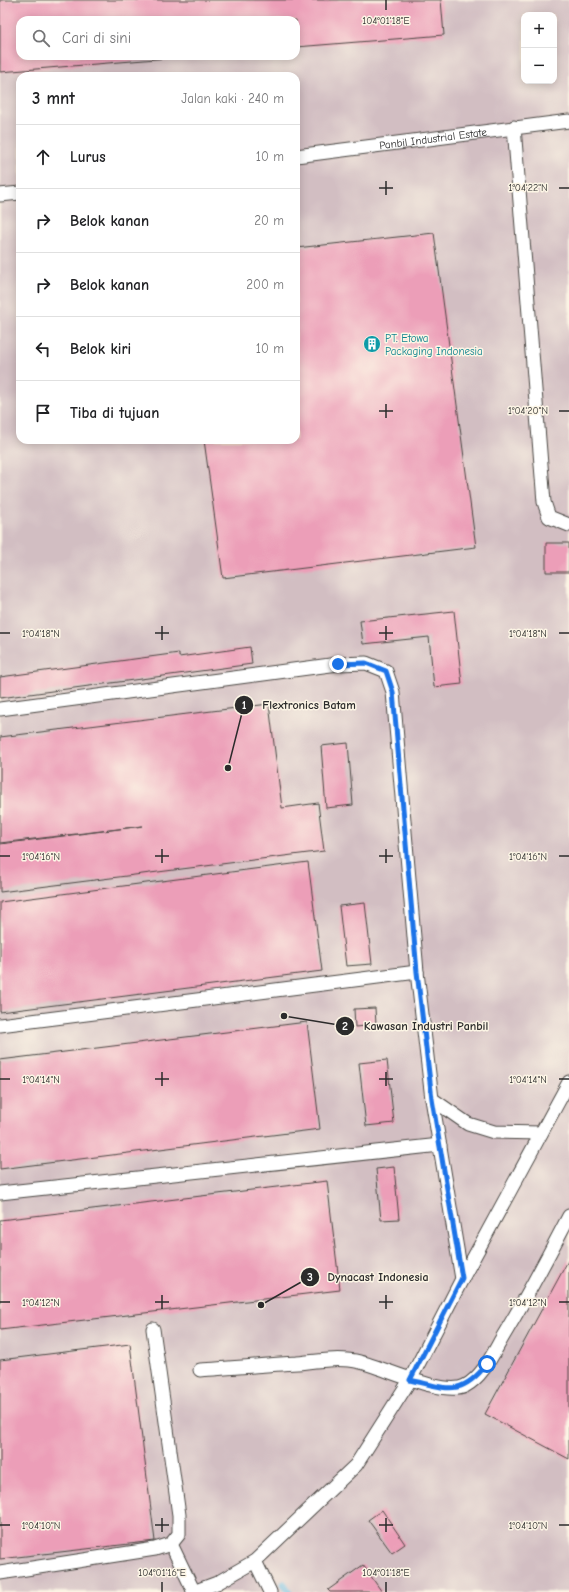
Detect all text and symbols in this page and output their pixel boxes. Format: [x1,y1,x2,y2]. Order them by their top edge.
map controls [521,12,557,84]
button: + [521,12,557,48]
text: 104°01'18"E [362,15,410,27]
search box [16,16,300,60]
icon: search [30,27,52,49]
text: Cari di sini [62,29,131,47]
button: − [521,48,557,84]
text: 3 mnt [32,89,75,108]
text: Jalan kaki · 240 m [181,91,284,106]
street label: Panbil Industrial Estate [378,125,488,152]
icon: ahead [32,146,54,168]
text: Lurus [70,148,106,166]
text: 10 m [256,149,284,164]
text: 1°04'22"N [508,182,548,194]
icon: right [32,210,54,232]
text: Belok kanan [70,212,149,230]
text: 20 m [254,213,284,228]
icon: right [32,274,54,296]
text: Belok kanan [70,276,149,294]
text: 200 m [246,277,284,292]
place label: PT. Etowa Packaging Indonesia [385,332,483,358]
building icon: PT. Etowa Packaging Indonesia [362,334,382,354]
icon: left [32,338,54,360]
text: Belok kiri [70,340,131,358]
text: 10 m [256,341,284,356]
icon: arrive [32,402,54,424]
text: Tiba di tujuan [70,404,159,422]
text: 1°04'20"N [508,405,548,417]
text: 1°04'18"N [22,628,60,640]
text: 1°04'18"N [509,628,547,640]
route end [329,655,347,673]
callout: Flextronics Batam [234,693,364,717]
text: 1 [242,698,247,712]
text: Flextronics Batam [262,698,356,712]
text: 1°04'16"N [22,851,60,863]
text: 1°04'16"N [509,851,547,863]
callout: Kawasan Industri Panbil [335,1014,496,1038]
text: 2 [342,1019,348,1033]
text: Kawasan Industri Panbil [364,1019,488,1033]
text: 1°04'14"N [22,1074,60,1086]
text: 1°04'14"N [509,1074,547,1086]
callout: Dynacast Indonesia [300,1265,437,1289]
text: 3 [307,1270,313,1284]
text: Dynacast Indonesia [328,1270,429,1284]
text: 1°04'12"N [22,1297,60,1309]
text: 1°04'12"N [509,1297,547,1309]
route start [478,1355,496,1373]
text: 1°04'10"N [22,1520,60,1532]
text: 1°04'10"N [509,1520,547,1532]
text: 104°01'16"E [138,1567,186,1579]
text: 104°01'18"E [362,1567,410,1579]

